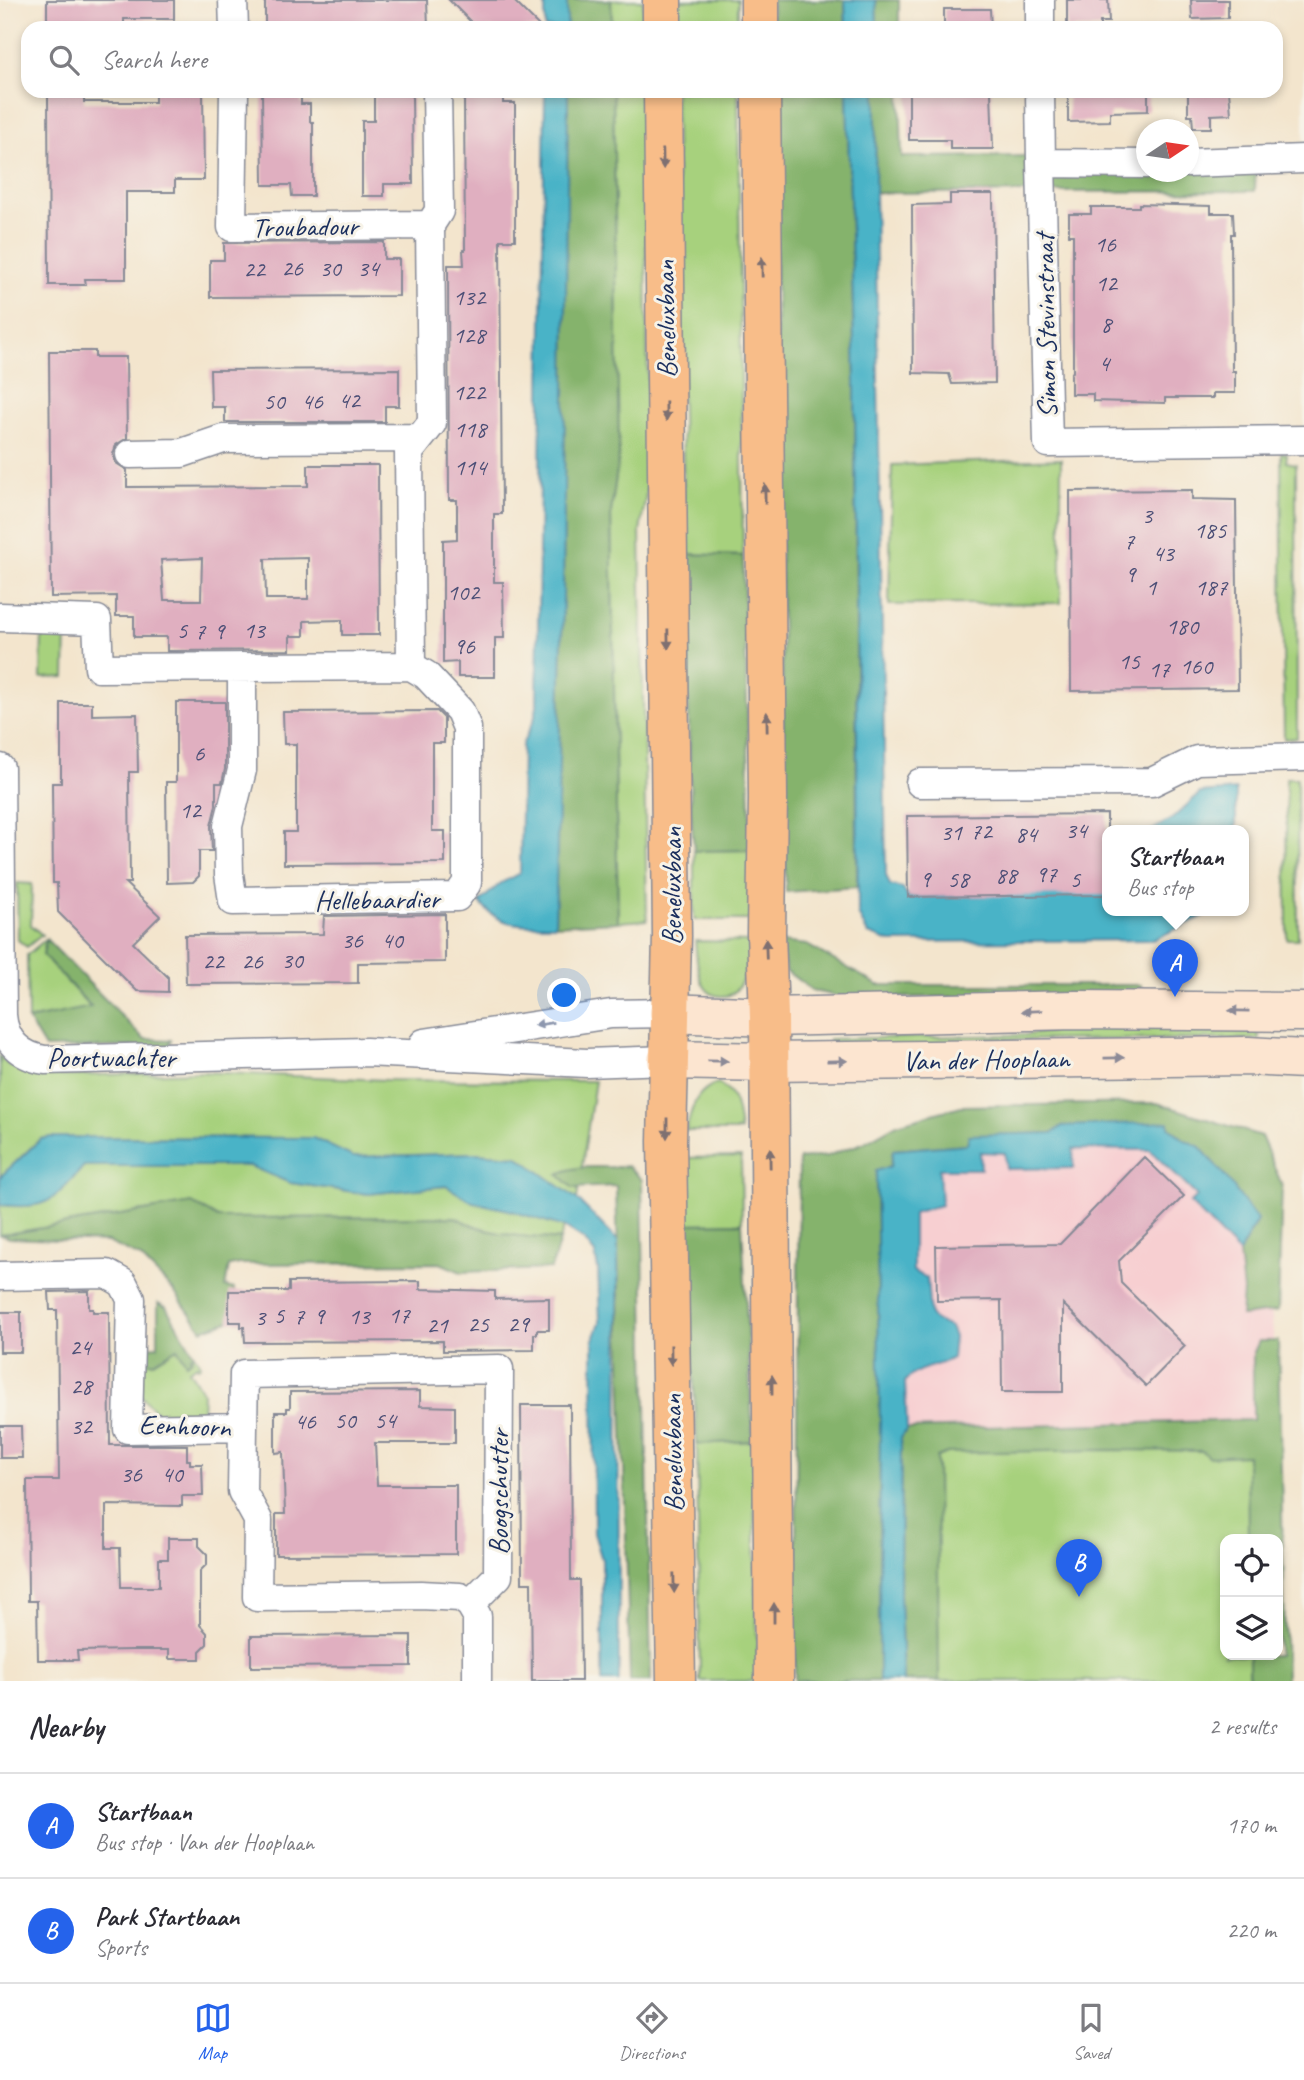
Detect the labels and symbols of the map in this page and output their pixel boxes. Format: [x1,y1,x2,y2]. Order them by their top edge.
north arrow [1136,119,1199,182]
one-way arrow [657,148,669,170]
street label: Troubadour [252,208,361,245]
house number: 16 [1094,229,1117,259]
street label: Simon Stevinstraat [1026,230,1065,419]
house number: 26 [281,253,304,283]
house number: 30 [319,253,343,283]
house number: 34 [357,253,381,283]
house number: 22 [243,254,267,284]
one-way arrow [756,255,768,277]
street label: Beneluxbaan [647,259,684,378]
house number: 12 [1095,268,1119,298]
house number: 132 [453,282,487,312]
house number: 8 [1101,309,1114,339]
house number: 128 [453,320,487,350]
house number: 4 [1099,348,1112,378]
house number: 122 [453,377,487,407]
house number: 42 [338,385,362,415]
house number: 50 [263,386,287,416]
house number: 46 [301,386,324,416]
one-way arrow [660,400,672,422]
house number: 118 [454,414,488,444]
house number: 114 [454,452,488,482]
one-way arrow [759,483,771,505]
house number: 3 [1142,500,1155,530]
house number: 185 [1194,515,1227,545]
house number: 7 [1124,526,1136,556]
house number: 43 [1152,538,1176,568]
house number: 9 [1125,559,1138,589]
house number: 1 [1146,572,1158,602]
house number: 187 [1195,572,1228,602]
house number: 102 [447,577,481,607]
house number: 180 [1166,611,1200,641]
house number: 5 [177,615,189,645]
house number: 13 [243,615,267,645]
house number: 7 [195,616,207,646]
house number: 9 [214,616,227,646]
one-way arrow [662,628,674,650]
house number: 96 [453,631,476,661]
house number: 15 [1118,646,1141,676]
house number: 160 [1180,651,1214,681]
house number: 17 [1148,654,1171,684]
one-way arrow [761,710,773,732]
house number: 6 [194,738,206,768]
house number: 12 [179,795,203,825]
house number: 34 [1065,815,1089,845]
house number: 72 [970,816,994,846]
house number: 31 [940,817,963,847]
house number: 84 [1015,819,1039,849]
street label: Beneluxbaan [654,827,689,945]
house number: 97 [1035,859,1058,889]
house number: 88 [995,860,1019,890]
house number: 9 [920,864,933,894]
house number: 58 [947,864,971,894]
house number: 5 [1070,864,1082,894]
street label: Hellebaardier [314,881,442,918]
house number: 36 [341,925,364,955]
house number: 40 [381,925,405,955]
one-way arrow [761,938,772,960]
pin: A [1152,939,1198,997]
house number: 30 [281,945,305,975]
house number: 22 [202,946,226,976]
house number: 26 [241,946,264,976]
your location [547,978,581,1012]
one-way arrow [1228,1005,1250,1017]
one-way arrow [1021,1006,1043,1017]
one-way arrow [532,1019,554,1030]
street label: Poortwachter [47,1040,178,1075]
street label: Van der Hooplaan [902,1041,1071,1078]
one-way arrow [1103,1052,1125,1064]
one-way arrow [707,1055,729,1067]
one-way arrow [827,1056,849,1067]
one-way arrow [661,1117,673,1139]
one-way arrow [764,1147,776,1169]
house number: 5 [274,1300,286,1330]
house number: 17 [388,1300,411,1330]
house number: 7 [294,1301,306,1331]
house number: 9 [314,1301,327,1331]
house number: 13 [348,1301,372,1331]
house number: 3 [255,1302,268,1332]
house number: 25 [467,1309,490,1339]
house number: 29 [507,1309,531,1339]
house number: 21 [426,1310,449,1340]
house number: 24 [69,1332,93,1362]
one-way arrow [665,1345,676,1367]
house number: 28 [70,1371,94,1401]
one-way arrow [766,1374,778,1396]
street label: Beneluxbaan [654,1393,691,1512]
house number: 50 [334,1405,358,1435]
house number: 54 [374,1405,398,1435]
street label: Eenhoorn [139,1406,233,1445]
house number: 46 [294,1406,317,1436]
house number: 32 [70,1411,94,1441]
street label: Boogschutter [481,1426,516,1555]
house number: 36 [120,1459,143,1489]
house number: 40 [161,1459,185,1489]
pin: B [1056,1539,1102,1597]
one-way arrow [669,1572,680,1594]
one-way arrow [768,1602,779,1624]

